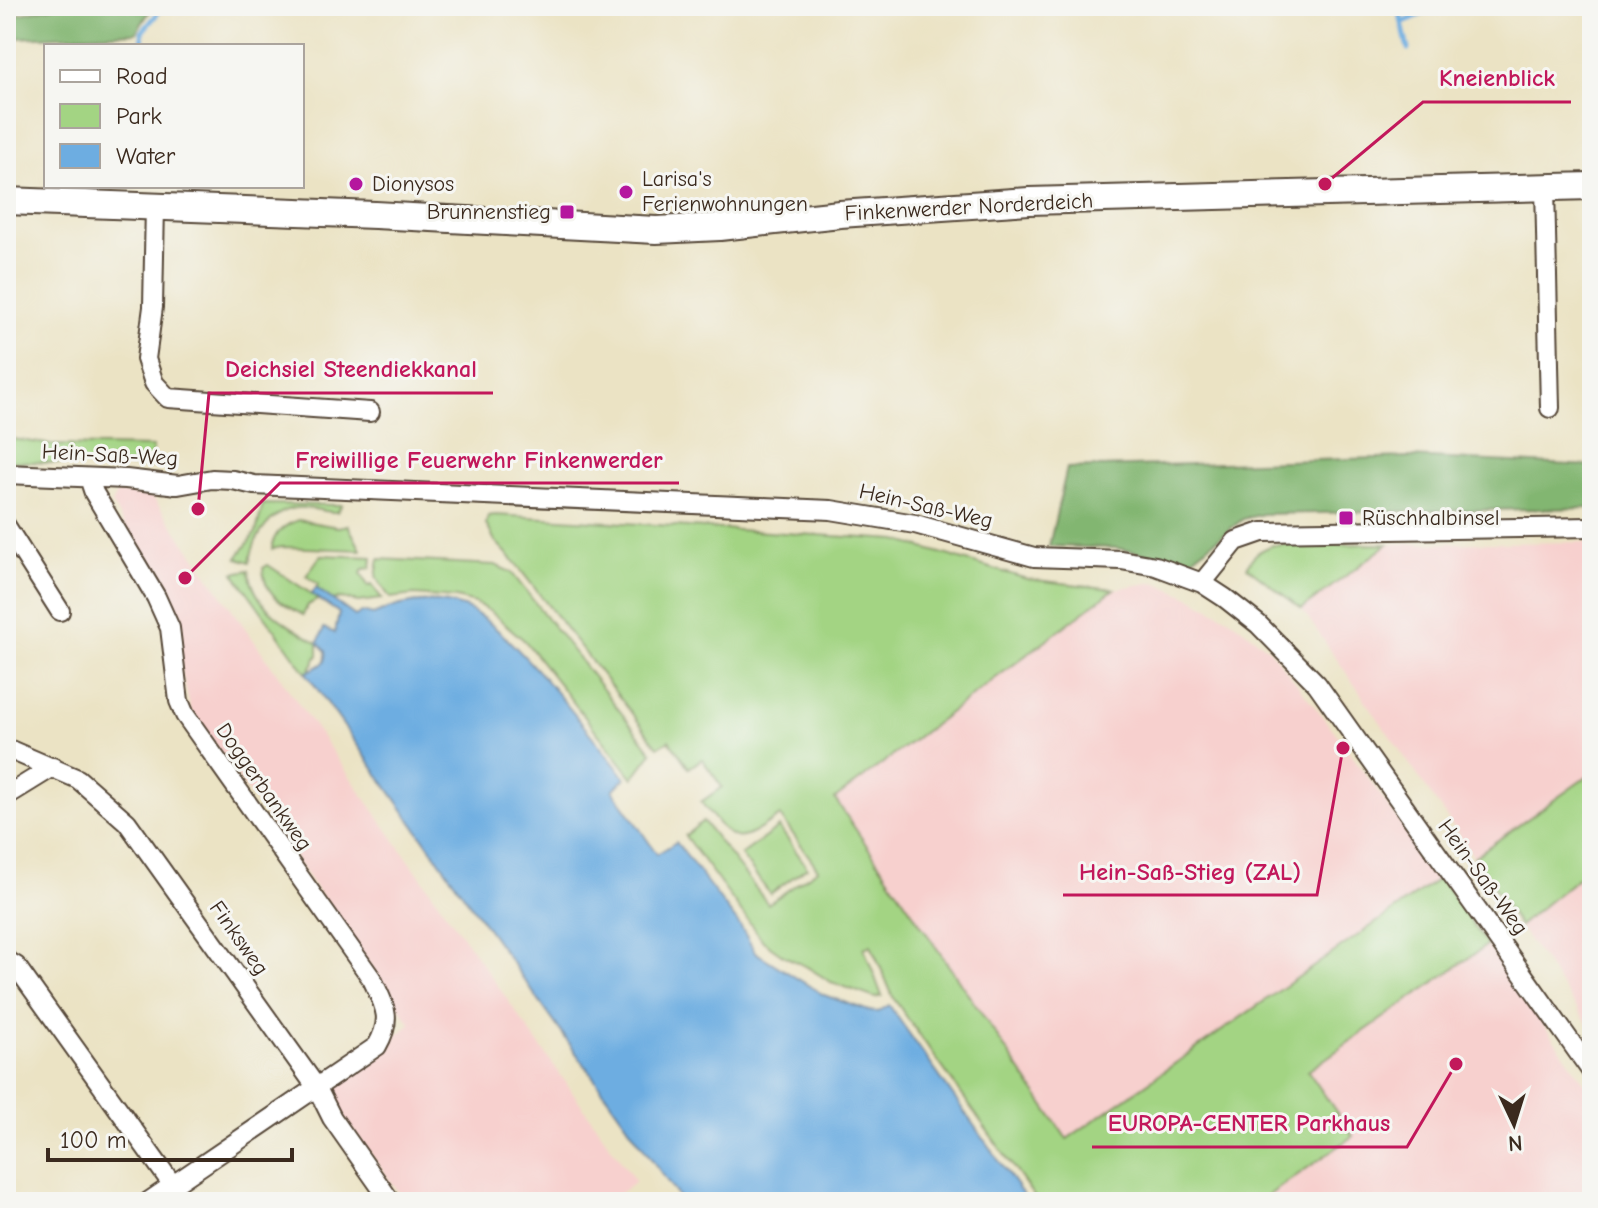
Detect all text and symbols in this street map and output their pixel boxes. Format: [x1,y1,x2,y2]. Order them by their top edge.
legend [44,44,304,188]
callout: Kneienblick [1423,54,1571,102]
text: Road [116,62,168,90]
text: Kneienblick [1439,64,1555,92]
text: Park [116,102,162,130]
text: Water [116,142,176,170]
place label: Larisa's Ferienwohnungen [642,166,808,217]
place label: Dionysos [372,171,454,197]
marker: Dionysos [347,175,365,193]
marker: Larisa's Ferienwohnungen [617,183,635,201]
street label: Finkenwerder Norderdeich [844,188,1094,226]
place label: Brunnenstieg [427,199,551,225]
marker: Brunnenstieg [558,203,576,221]
callout: Deichsiel Steendiekkanal [209,345,493,393]
text: Deichsiel Steendiekkanal [225,355,477,383]
callout: Freiwillige Feuerwehr Finkenwerder [280,435,679,483]
street label: Hein-Saß-Weg [41,438,179,472]
text: Freiwillige Feuerwehr Finkenwerder [295,446,663,474]
street label: Hein-Saß-Weg [857,478,995,534]
place label: Rüschhalbinsel [1362,505,1500,531]
marker: Rüschhalbinsel [1337,509,1355,527]
street label: Doggerbankweg [210,718,318,856]
street label: Hein-Saß-Weg [1432,814,1534,940]
callout: Hein-Saß-Stieg (ZAL) [1063,847,1317,895]
text: Hein-Saß-Stieg (ZAL) [1079,858,1301,886]
street label: Finksweg [204,896,274,980]
north arrow [1474,1084,1554,1164]
callout: EUROPA-CENTER Parkhaus [1092,1099,1407,1147]
text: EUROPA-CENTER Parkhaus [1108,1109,1390,1137]
scale bar [48,1112,292,1162]
text: 100 m [60,1126,127,1154]
text: N [1507,1129,1523,1156]

